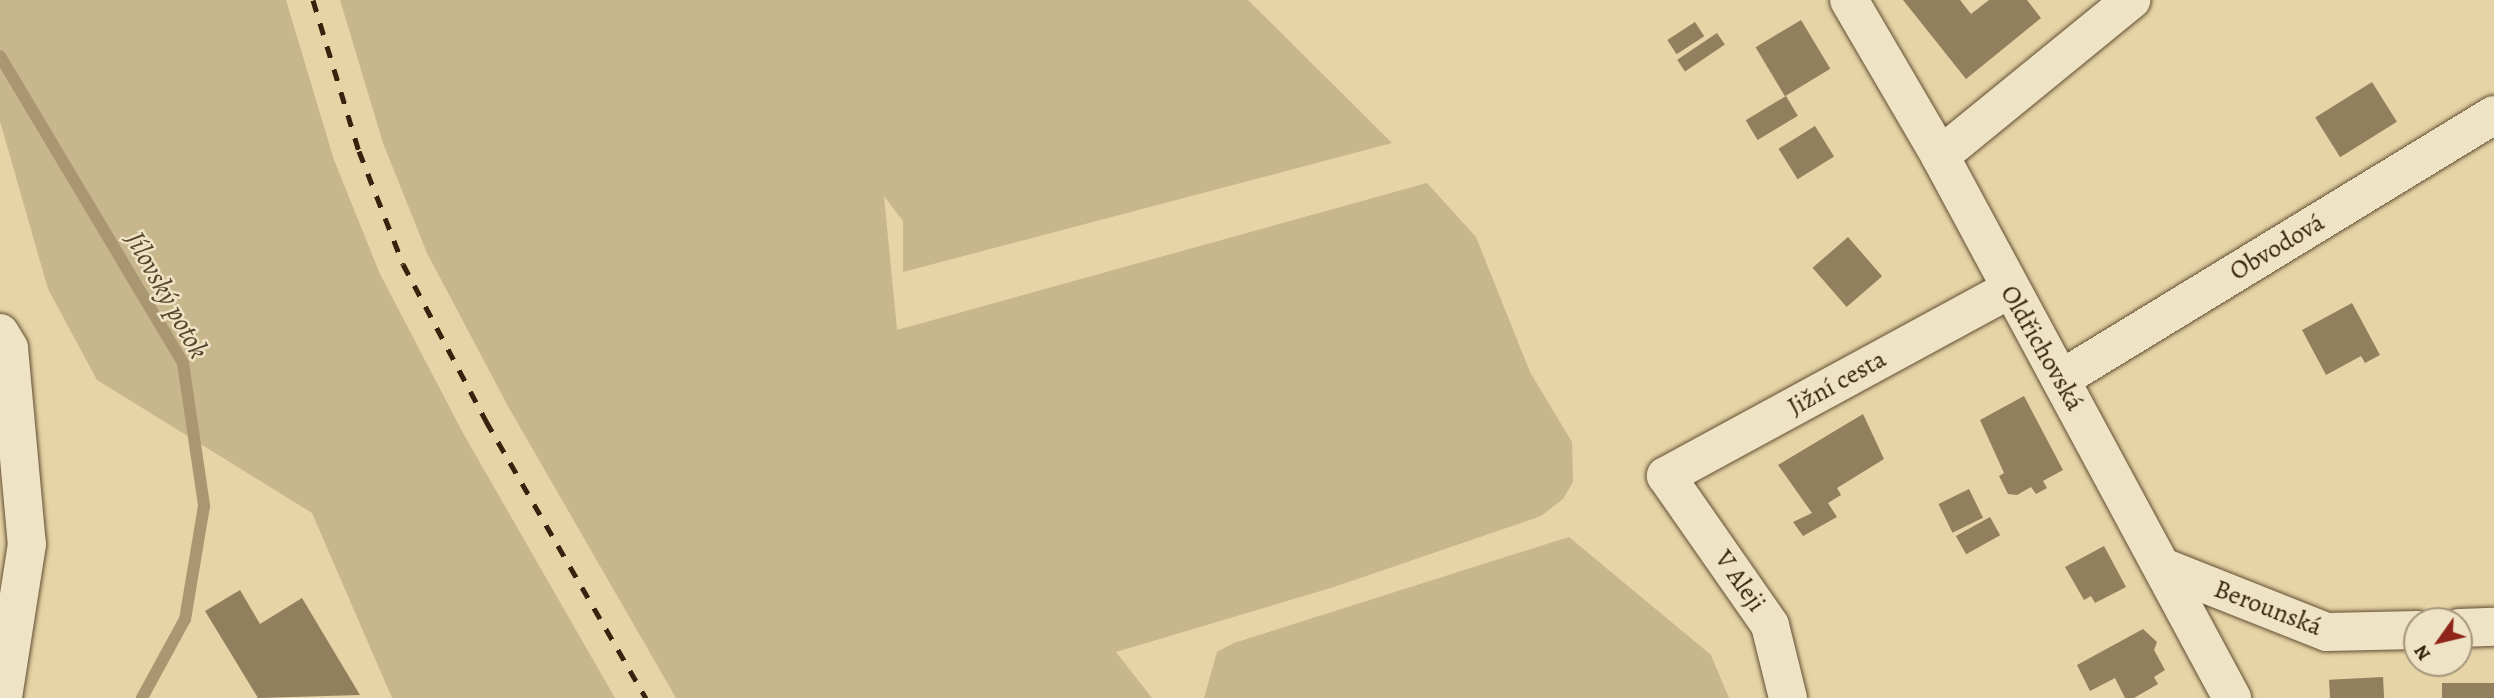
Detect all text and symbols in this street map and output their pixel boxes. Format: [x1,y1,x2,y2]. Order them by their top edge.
street label: Obvodová [2224,207,2330,287]
water label: Jílovský potok [118,226,216,364]
street label: Oldřichovská [1994,280,2090,416]
street label: Jižní cesta [1782,343,1892,423]
street label: V Aleji [1708,544,1772,618]
street label: Berounská [2210,573,2326,643]
north arrow [2403,607,2473,677]
text: N [2408,640,2437,666]

